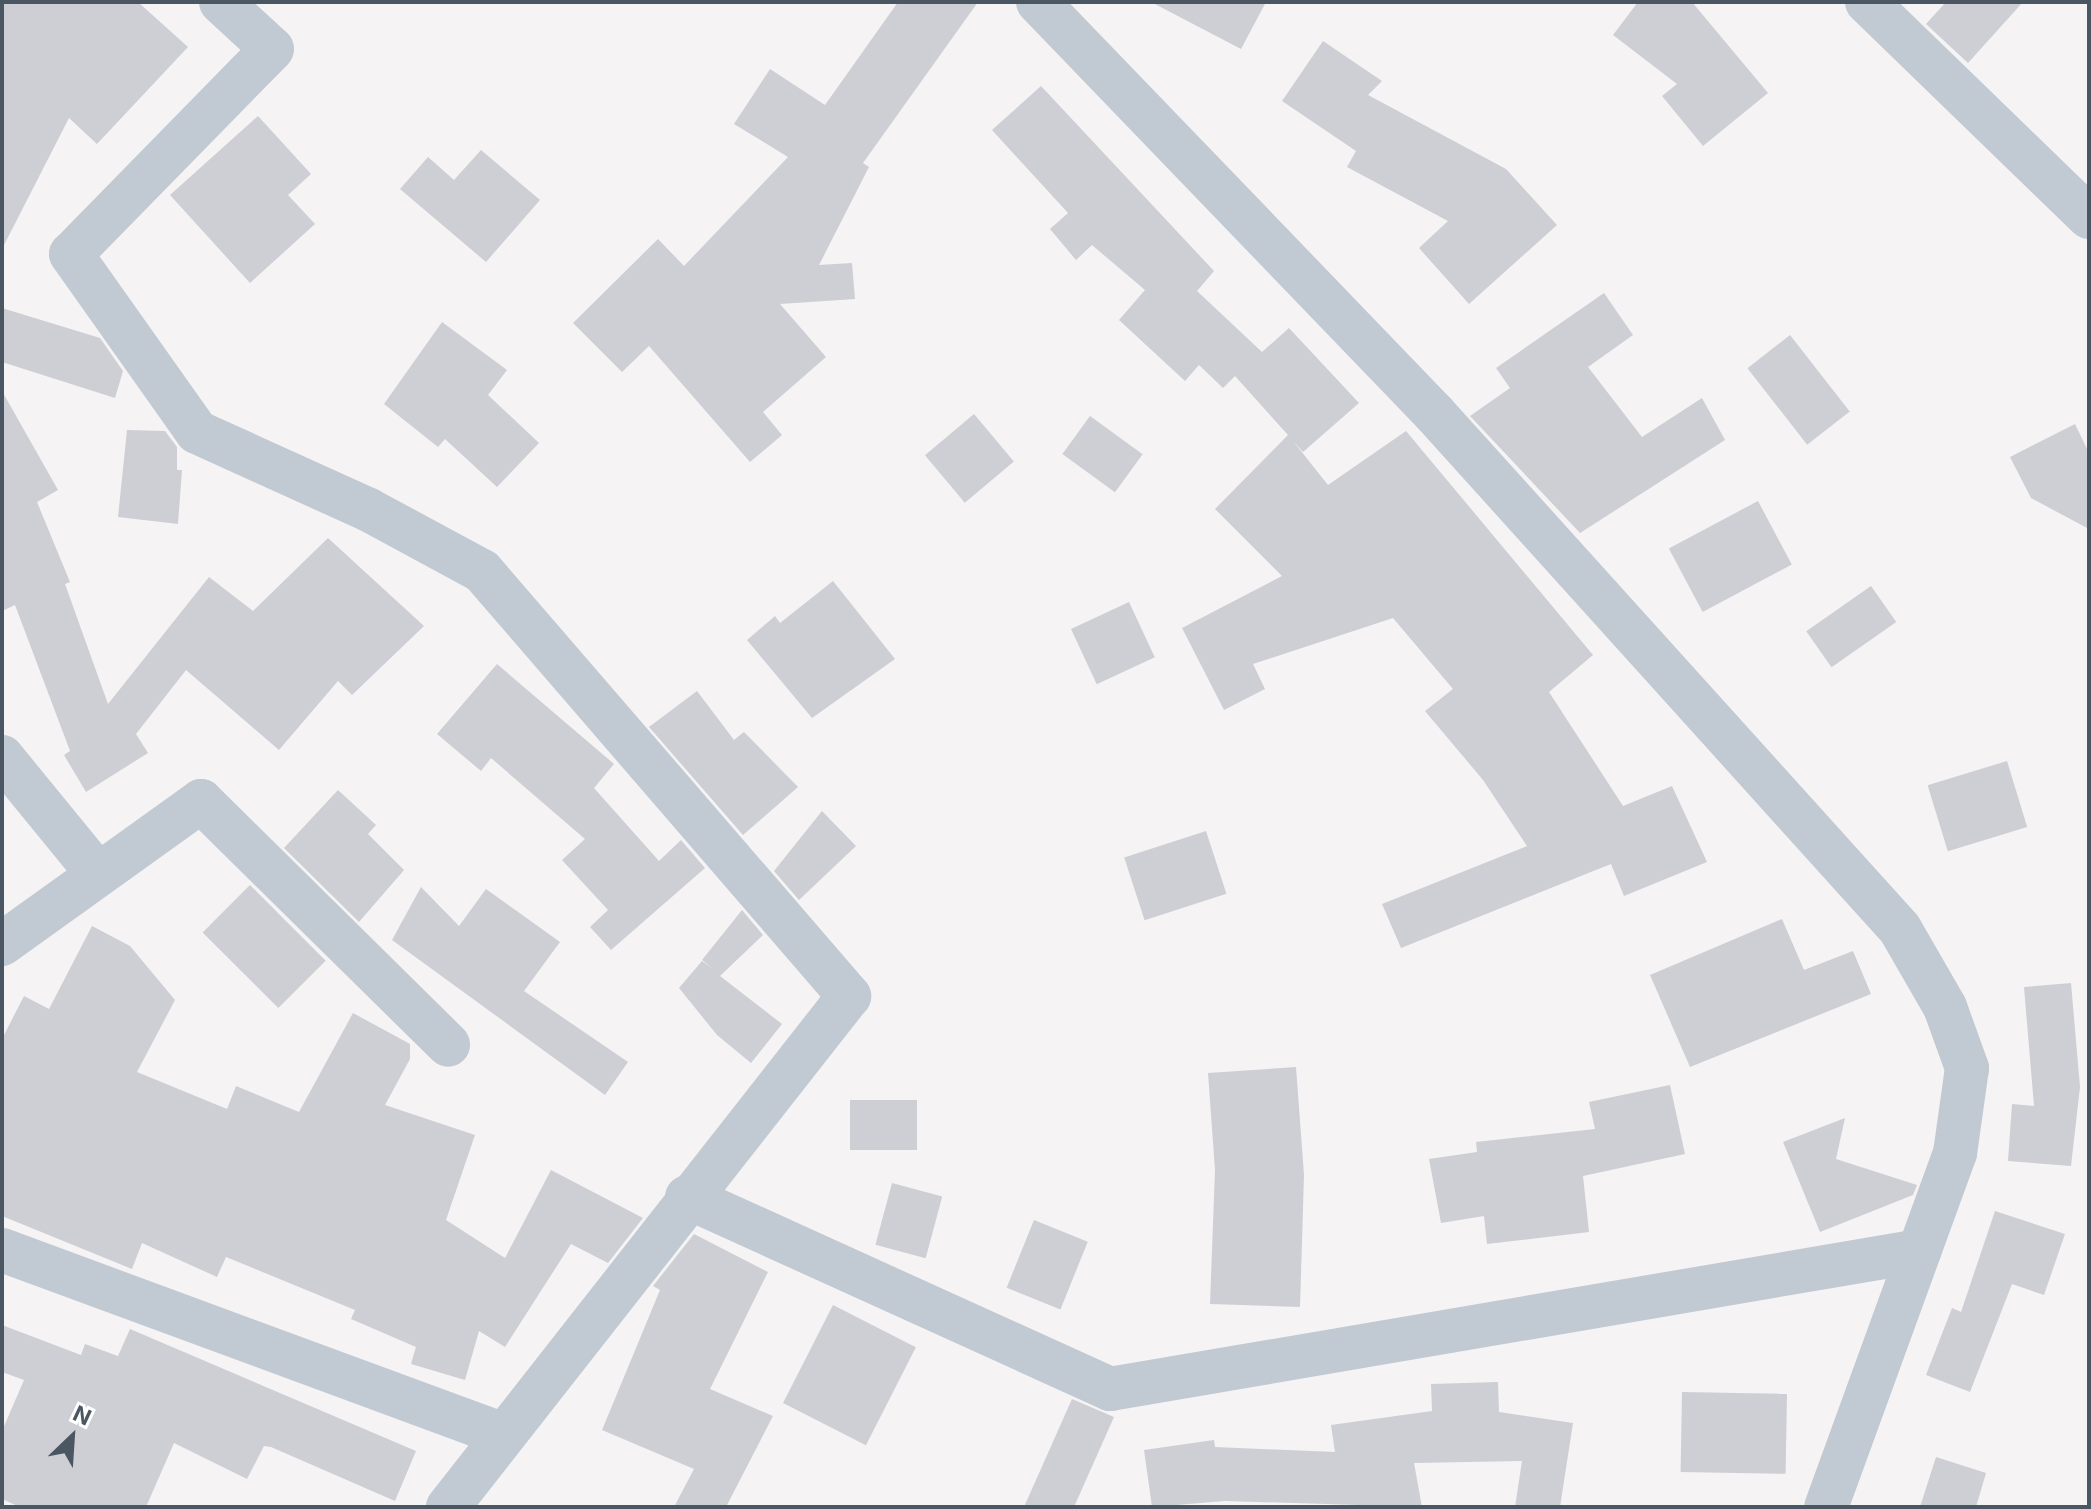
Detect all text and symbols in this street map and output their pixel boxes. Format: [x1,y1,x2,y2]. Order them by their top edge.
north arrow [32,1397,112,1477]
text: N [69,1400,95,1431]

